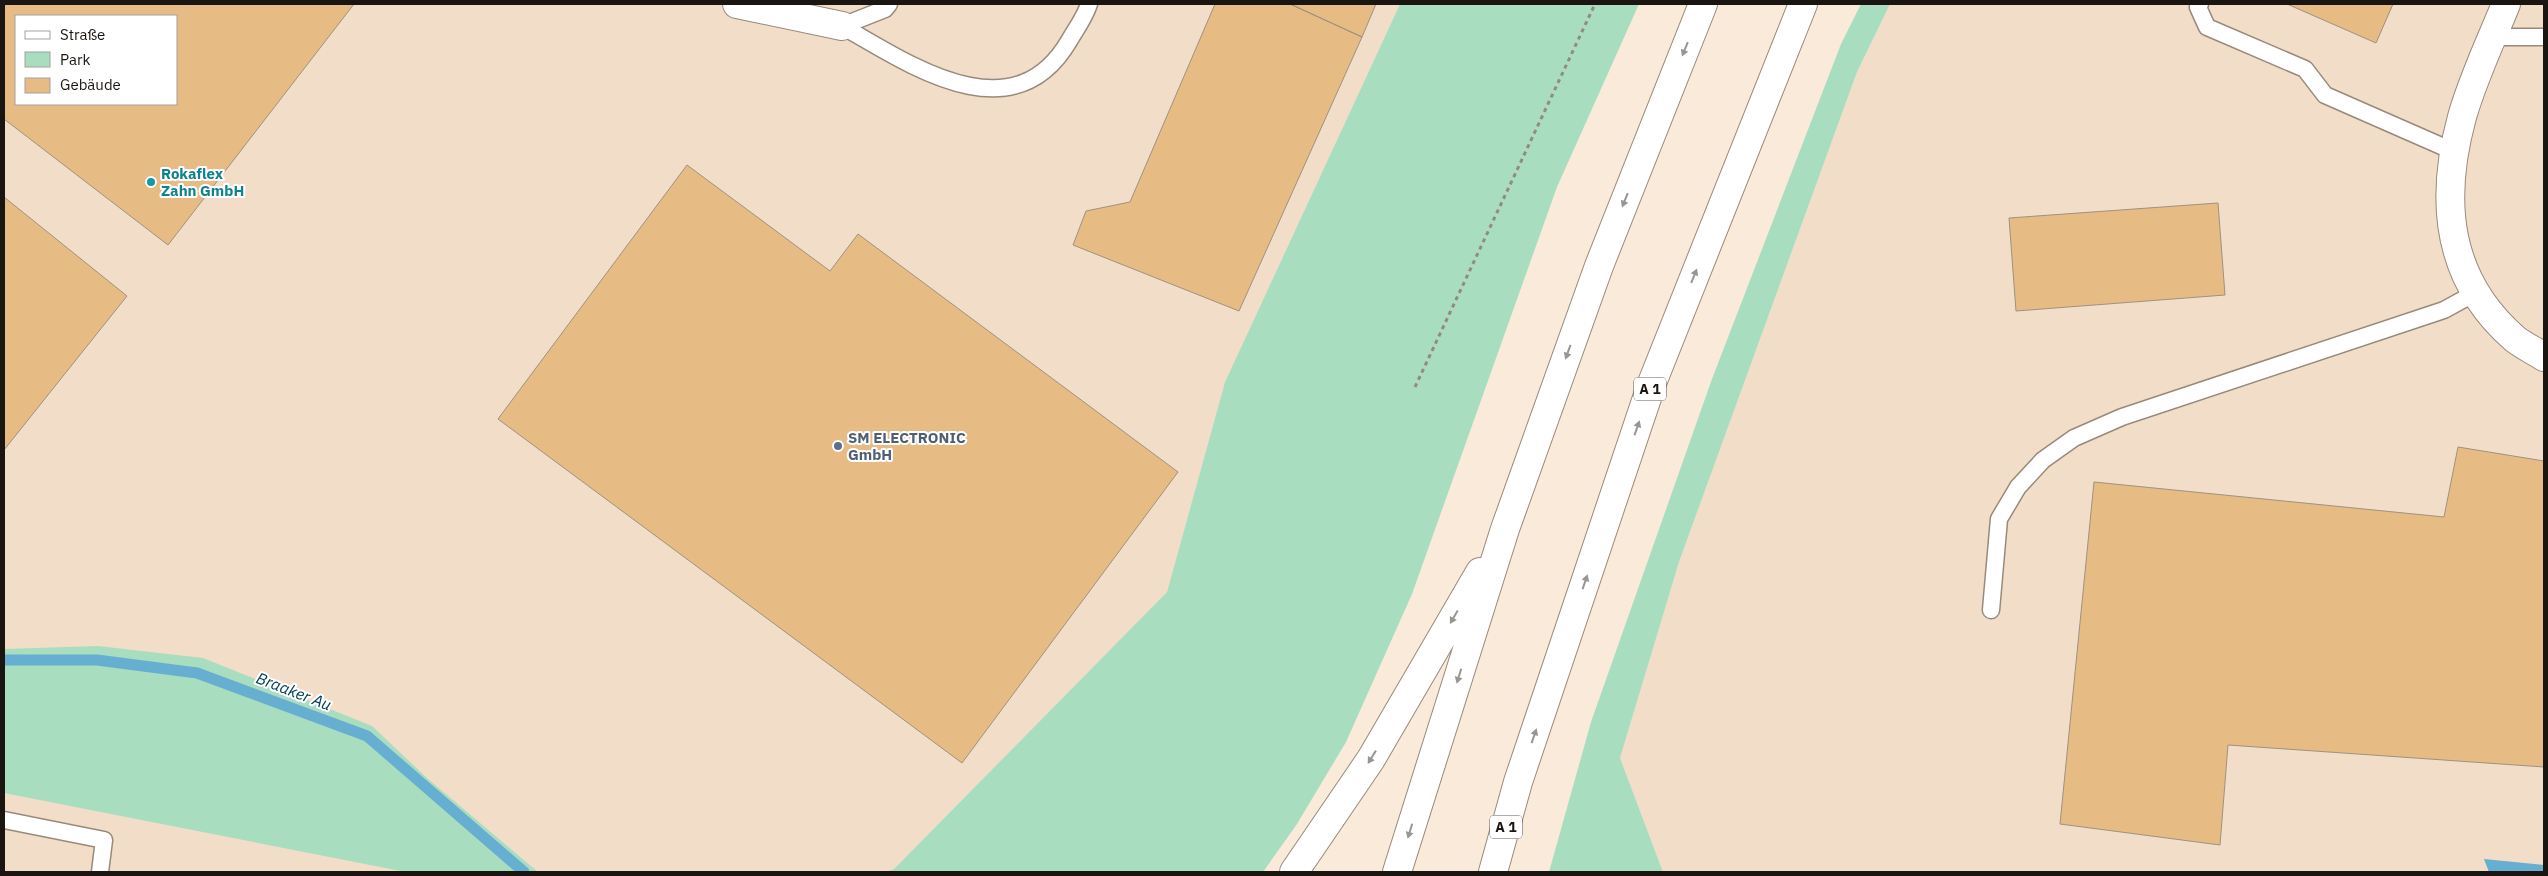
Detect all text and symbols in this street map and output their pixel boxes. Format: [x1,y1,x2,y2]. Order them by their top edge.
legend [15,15,178,105]
text: Straße [60,25,105,44]
one-way arrow [1681,42,1689,57]
text: Park [60,50,90,69]
text: Gebäude [60,75,121,94]
place label: Rokaflex Zahn GmbH [161,164,244,200]
marker: Rokaflex Zahn GmbH [145,176,157,188]
one-way arrow [1621,193,1629,207]
one-way arrow [1691,268,1698,283]
one-way arrow [1564,345,1572,360]
road number: A 1 [1634,378,1666,400]
one-way arrow [1634,420,1641,435]
place label: SM ELECTRONIC GmbH [848,428,966,464]
marker: SM ELECTRONIC GmbH [832,440,844,452]
one-way arrow [1582,574,1590,589]
one-way arrow [1449,610,1458,623]
water label: Braaker Au [254,668,334,714]
one-way arrow [1454,669,1462,684]
one-way arrow [1530,728,1538,743]
one-way arrow [1367,750,1376,764]
road number: A 1 [1490,816,1522,839]
one-way arrow [1406,824,1414,839]

